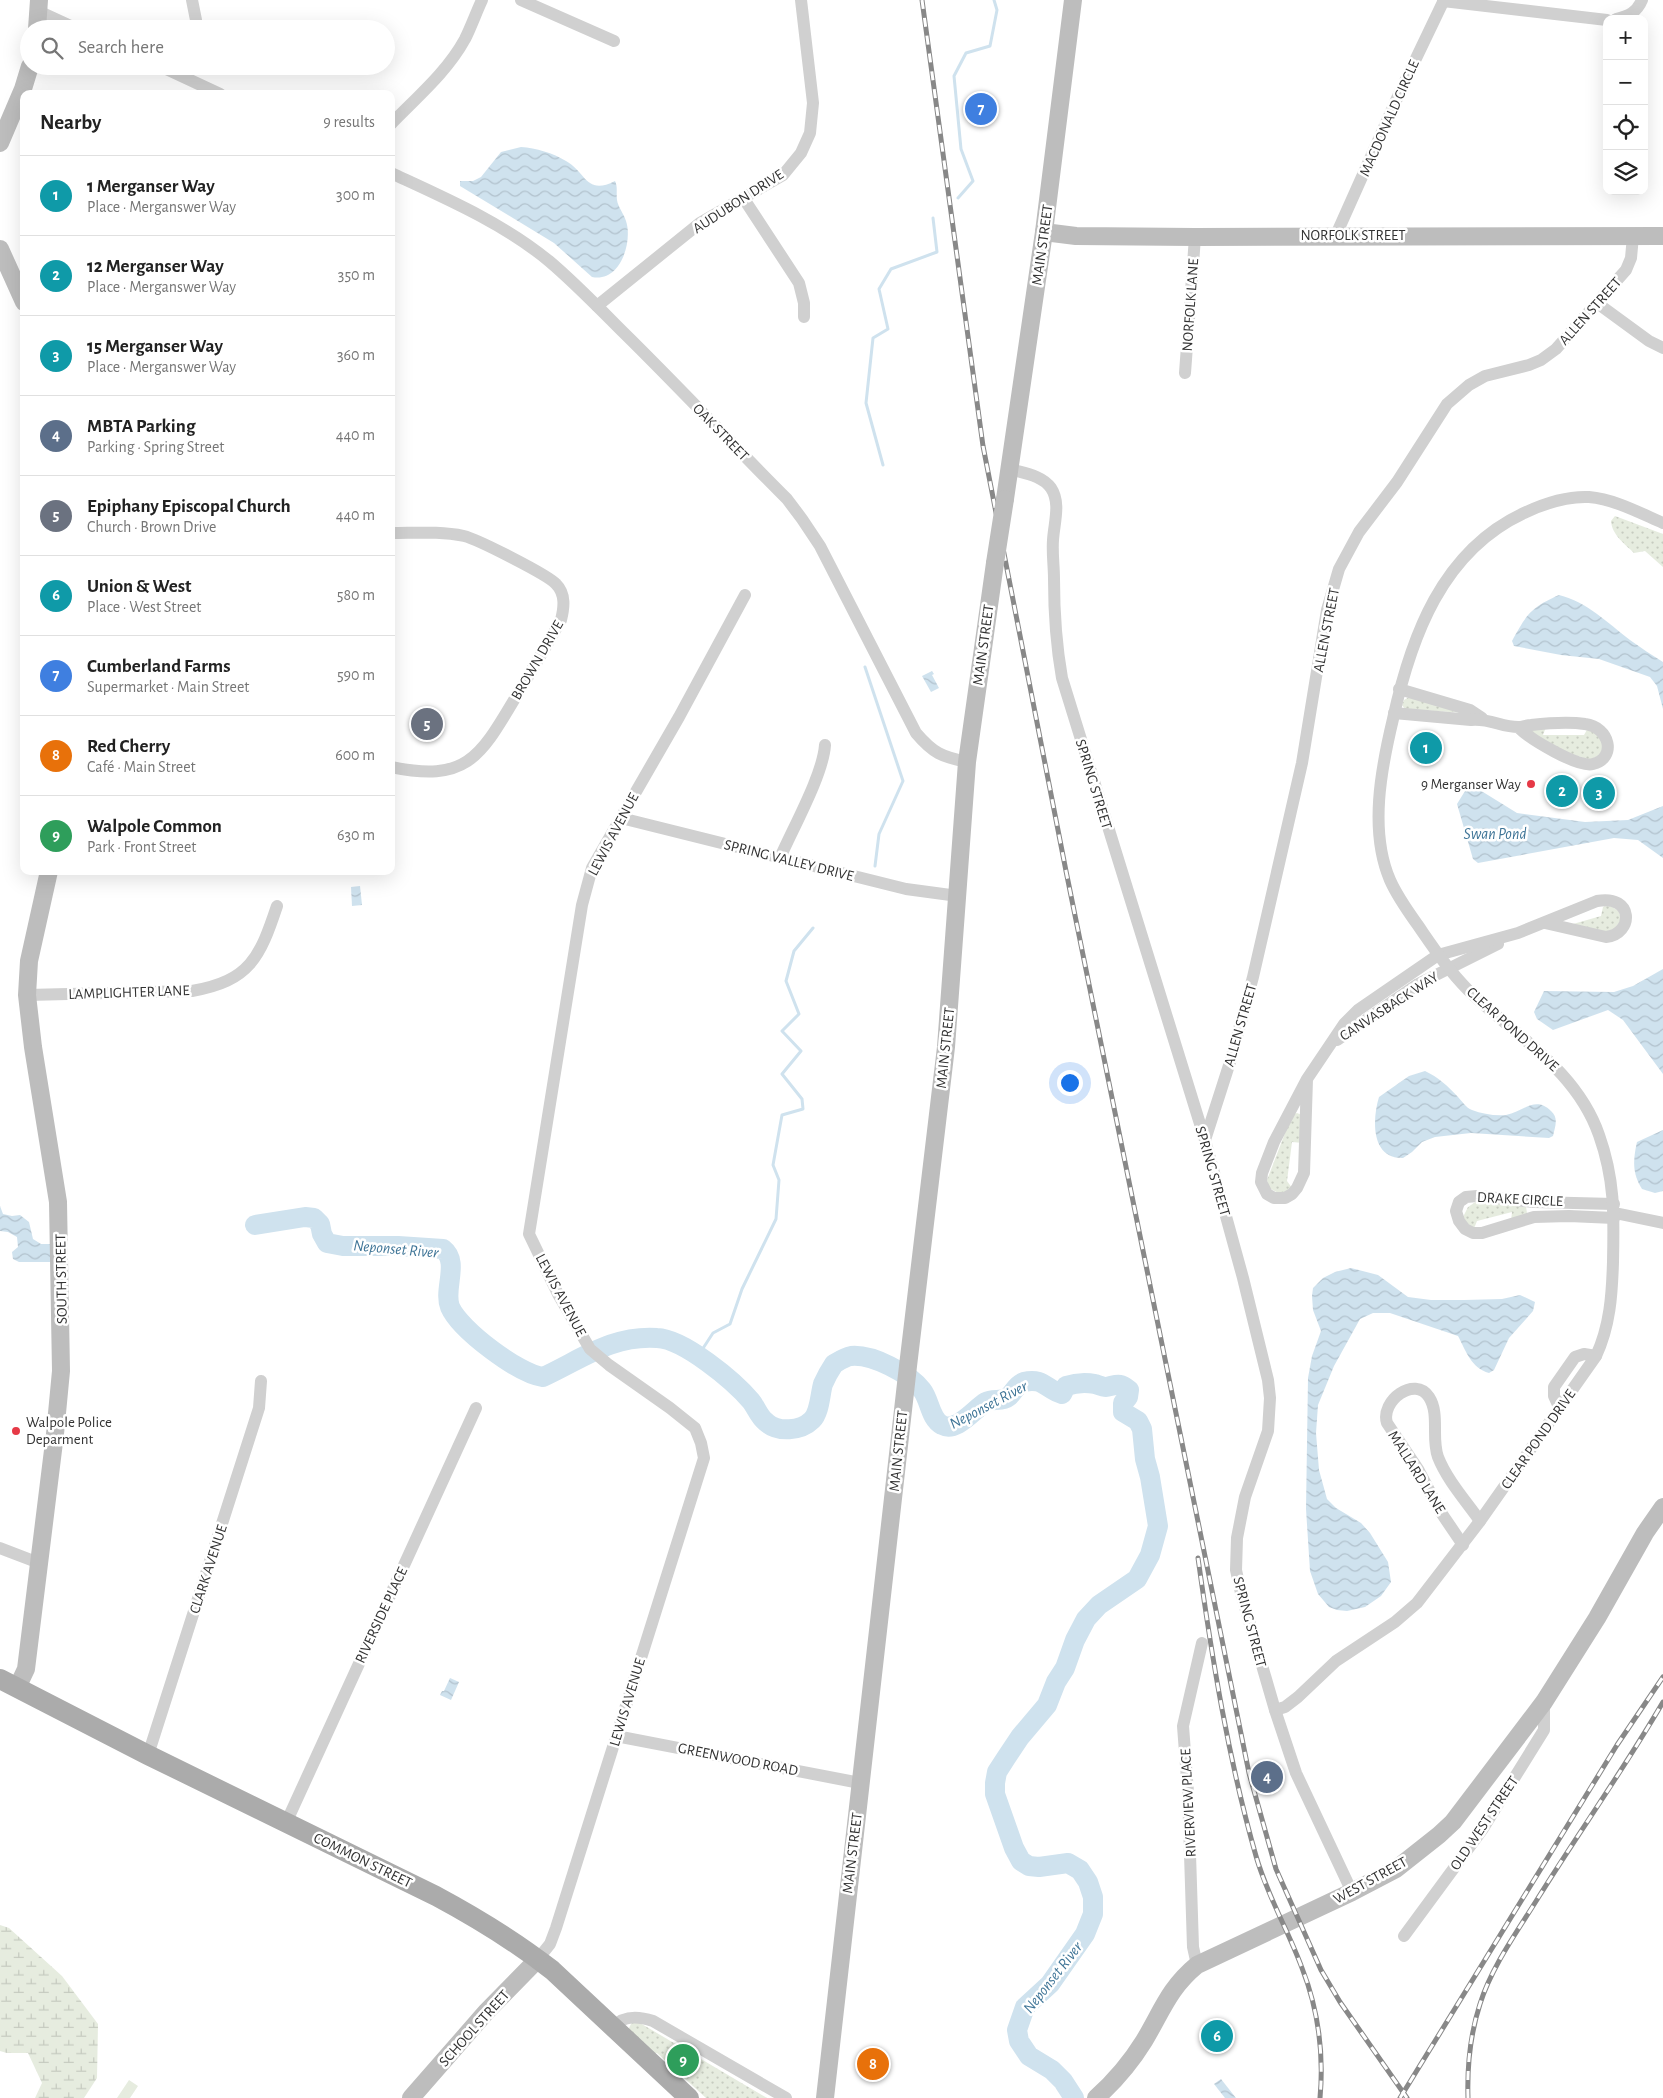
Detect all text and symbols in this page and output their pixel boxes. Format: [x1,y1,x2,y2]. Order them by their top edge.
map controls [1603,15,1648,195]
button: + [1603,15,1648,60]
search box [20,20,395,75]
icon: search [38,34,66,62]
text: Search here [78,38,164,57]
street label: MACDONALD CIRCLE [1357,58,1422,179]
button: − [1603,60,1648,105]
pin: 7 [965,90,997,128]
button: locate [1603,105,1648,150]
text: Nearby [40,112,101,133]
text: 9 results [323,114,375,130]
button: layers [1603,150,1648,195]
street label: AUDUBON DRIVE [690,167,786,236]
text: 1 Merganser Way [87,177,215,196]
text: 1 [53,187,59,203]
text: 300 m [336,187,375,203]
text: Place · Merganswer Way [87,199,236,215]
street label: MAIN STREET [1029,203,1056,287]
street label: NORFOLK STREET [1300,228,1406,243]
text: 12 Merganser Way [87,257,224,276]
street label: NORFOLK LANE [1180,258,1201,352]
text: 2 [52,267,60,283]
text: 350 m [338,267,375,283]
street label: ALLEN STREET [1556,274,1625,348]
text: Place · Merganswer Way [87,279,236,295]
text: 15 Merganser Way [87,337,223,356]
text: 3 [53,347,59,363]
text: 360 m [337,347,375,363]
text: Place · Merganswer Way [87,359,236,375]
street label: OAK STREET [690,401,752,464]
text: MBTA Parking [87,417,195,436]
text: 4 [52,427,60,443]
text: 440 m [336,427,375,443]
text: Parking · Spring Street [87,439,224,455]
text: Epiphany Episcopal Church [87,497,291,516]
text: 5 [53,507,59,523]
text: 440 m [336,507,375,523]
text: Church · Brown Drive [87,519,216,535]
text: Union & West [87,577,191,596]
street label: ALLEN STREET [1311,586,1342,673]
text: 6 [52,587,60,603]
text: 580 m [337,587,375,603]
text: Place · West Street [87,599,201,615]
street label: MAIN STREET [970,603,997,687]
street label: BROWN DRIVE [509,618,566,703]
text: Cumberland Farms [87,657,230,676]
text: 7 [53,667,59,683]
text: 590 m [337,667,375,683]
text: Supermarket · Main Street [87,679,249,695]
pin: 5 [411,705,443,743]
pin: 1 [1410,729,1442,767]
text: Red Cherry [87,737,170,756]
street label: SPRING STREET [1073,737,1114,831]
text: 8 [52,747,60,763]
text: 600 m [335,747,375,763]
text: Café · Main Street [87,759,196,775]
pin: 2 [1546,772,1578,810]
pin: 3 [1583,774,1615,812]
place label: 9 Merganser Way [1421,777,1522,792]
marker: 9 Merganser Way [1525,778,1537,790]
street label: LEWIS AVENUE [585,790,642,878]
text: Walpole Common [87,817,222,836]
water label: Swan Pond [1464,826,1526,842]
text: 9 [52,827,60,843]
text: 630 m [337,827,375,843]
street label: SPRING VALLEY DRIVE [723,837,855,884]
text: Park · Front Street [87,839,196,855]
street label: CANVASBACK WAY [1337,969,1441,1044]
street label: ALLEN STREET [1221,981,1260,1068]
street label: LAMPLIGHTER LANE [68,983,190,1002]
street label: CLEAR POND DRIVE [1464,984,1562,1074]
street label: MAIN STREET [934,1006,957,1089]
your location [1057,1070,1083,1096]
street label: SPRING STREET [1192,1124,1233,1219]
street label: DRAKE CIRCLE [1477,1190,1563,1209]
street label: SOUTH STREET [53,1233,70,1324]
water label: Neponset River [353,1237,440,1262]
street label: LEWIS AVENUE [532,1251,589,1339]
water label: Neponset River [947,1377,1031,1433]
street label: CLEAR POND DRIVE [1498,1387,1578,1492]
street label: MAIN STREET [887,1409,910,1492]
place label: Walpole Police Deparment [26,1415,112,1447]
marker: Walpole Police Deparment [10,1425,22,1437]
street label: MALLARD LANE [1385,1428,1448,1516]
street label: CLARK AVENUE [187,1523,230,1616]
street label: RIVERSIDE PLACE [353,1565,410,1666]
street label: SPRING STREET [1230,1575,1269,1670]
street label: LEWIS AVENUE [607,1656,648,1748]
street label: GREENWOOD ROAD [677,1740,800,1779]
street label: RIVERVIEW PLACE [1178,1748,1199,1858]
pin: 4 [1251,1758,1283,1796]
street label: OLD WEST STREET [1448,1773,1522,1873]
street label: MAIN STREET [840,1811,865,1894]
street label: COMMON STREET [311,1830,415,1891]
street label: WEST STREET [1331,1854,1410,1907]
water label: Neponset River [1020,1938,1087,2017]
street label: SCHOOL STREET [436,1987,513,2069]
pin: 6 [1201,2017,1233,2055]
pin: 9 [667,2041,699,2079]
pin: 8 [857,2045,889,2083]

